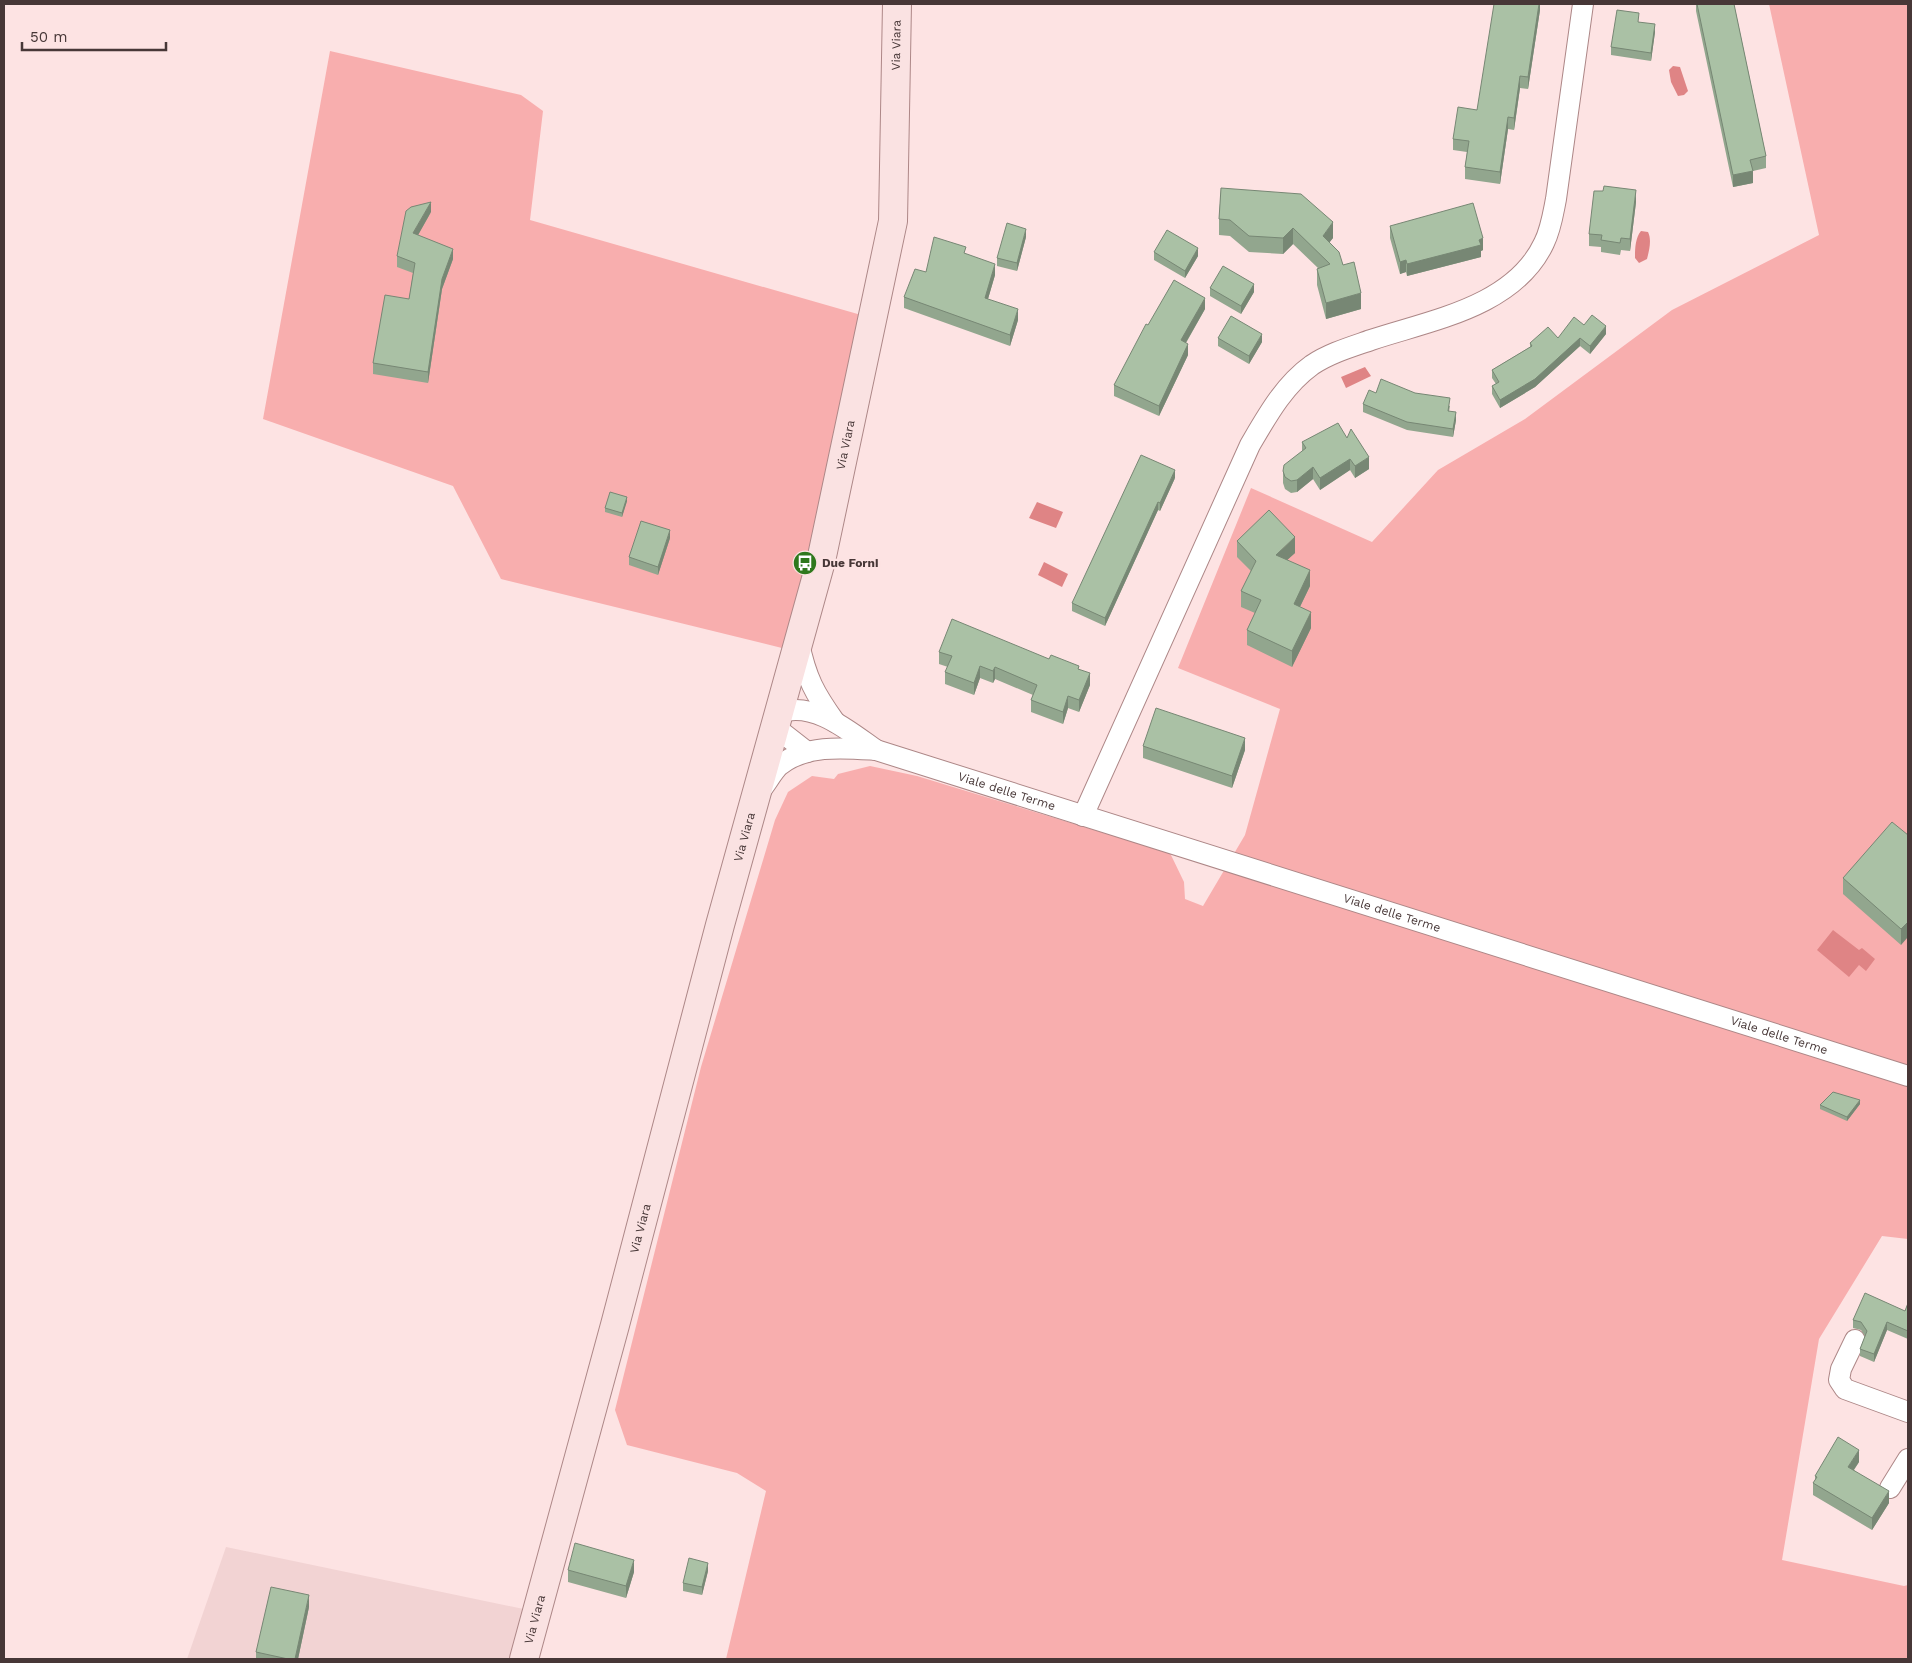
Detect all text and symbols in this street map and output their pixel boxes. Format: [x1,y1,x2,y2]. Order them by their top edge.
street label: Via Viara [889,19,904,70]
scale bar [22,20,166,52]
text: 50 m [30,28,67,46]
street label: Via Viara [833,419,858,471]
bus stop icon: Due Forni [792,550,818,576]
place label: Due Forni [822,556,878,570]
street label: Viale delle Terme [956,769,1057,813]
street label: Via Viara [731,811,758,863]
street label: Viale delle Terme [1342,891,1442,935]
street label: Viale delle Terme [1729,1013,1830,1057]
street label: Via Viara [627,1202,654,1255]
street label: Via Viara [521,1593,548,1646]

